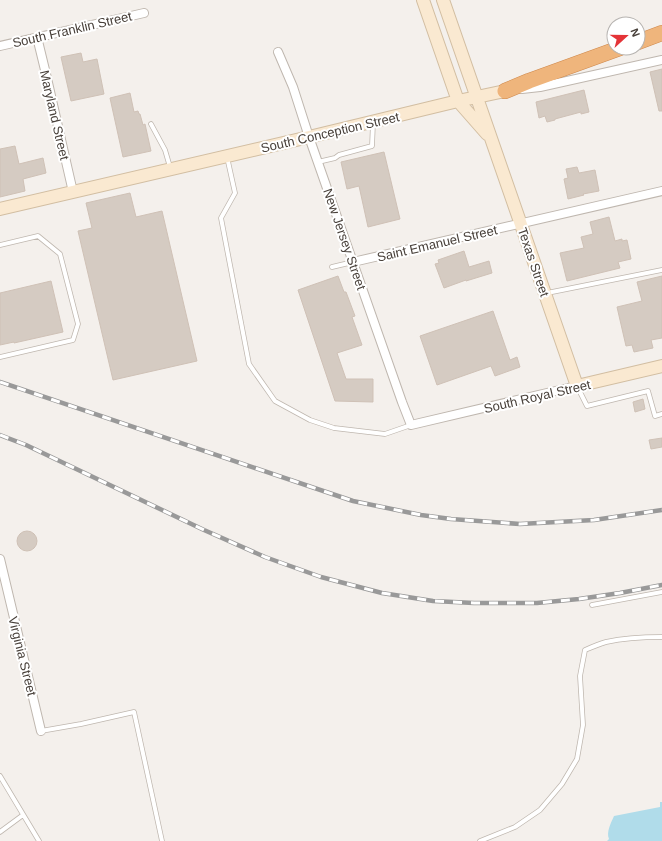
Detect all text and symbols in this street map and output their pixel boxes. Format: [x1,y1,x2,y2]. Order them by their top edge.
street label: South Franklin Street [11,8,134,51]
north arrow [606,16,646,56]
text: N [628,27,642,38]
street label: Maryland Street [37,69,72,162]
street label: South Conception Street [259,109,401,156]
street label: New Jersey Street [320,187,369,292]
street label: Saint Emanuel Street [376,222,499,265]
street label: Texas Street [515,226,553,299]
street label: South Royal Street [482,377,592,416]
street label: Virginia Street [5,615,40,698]

